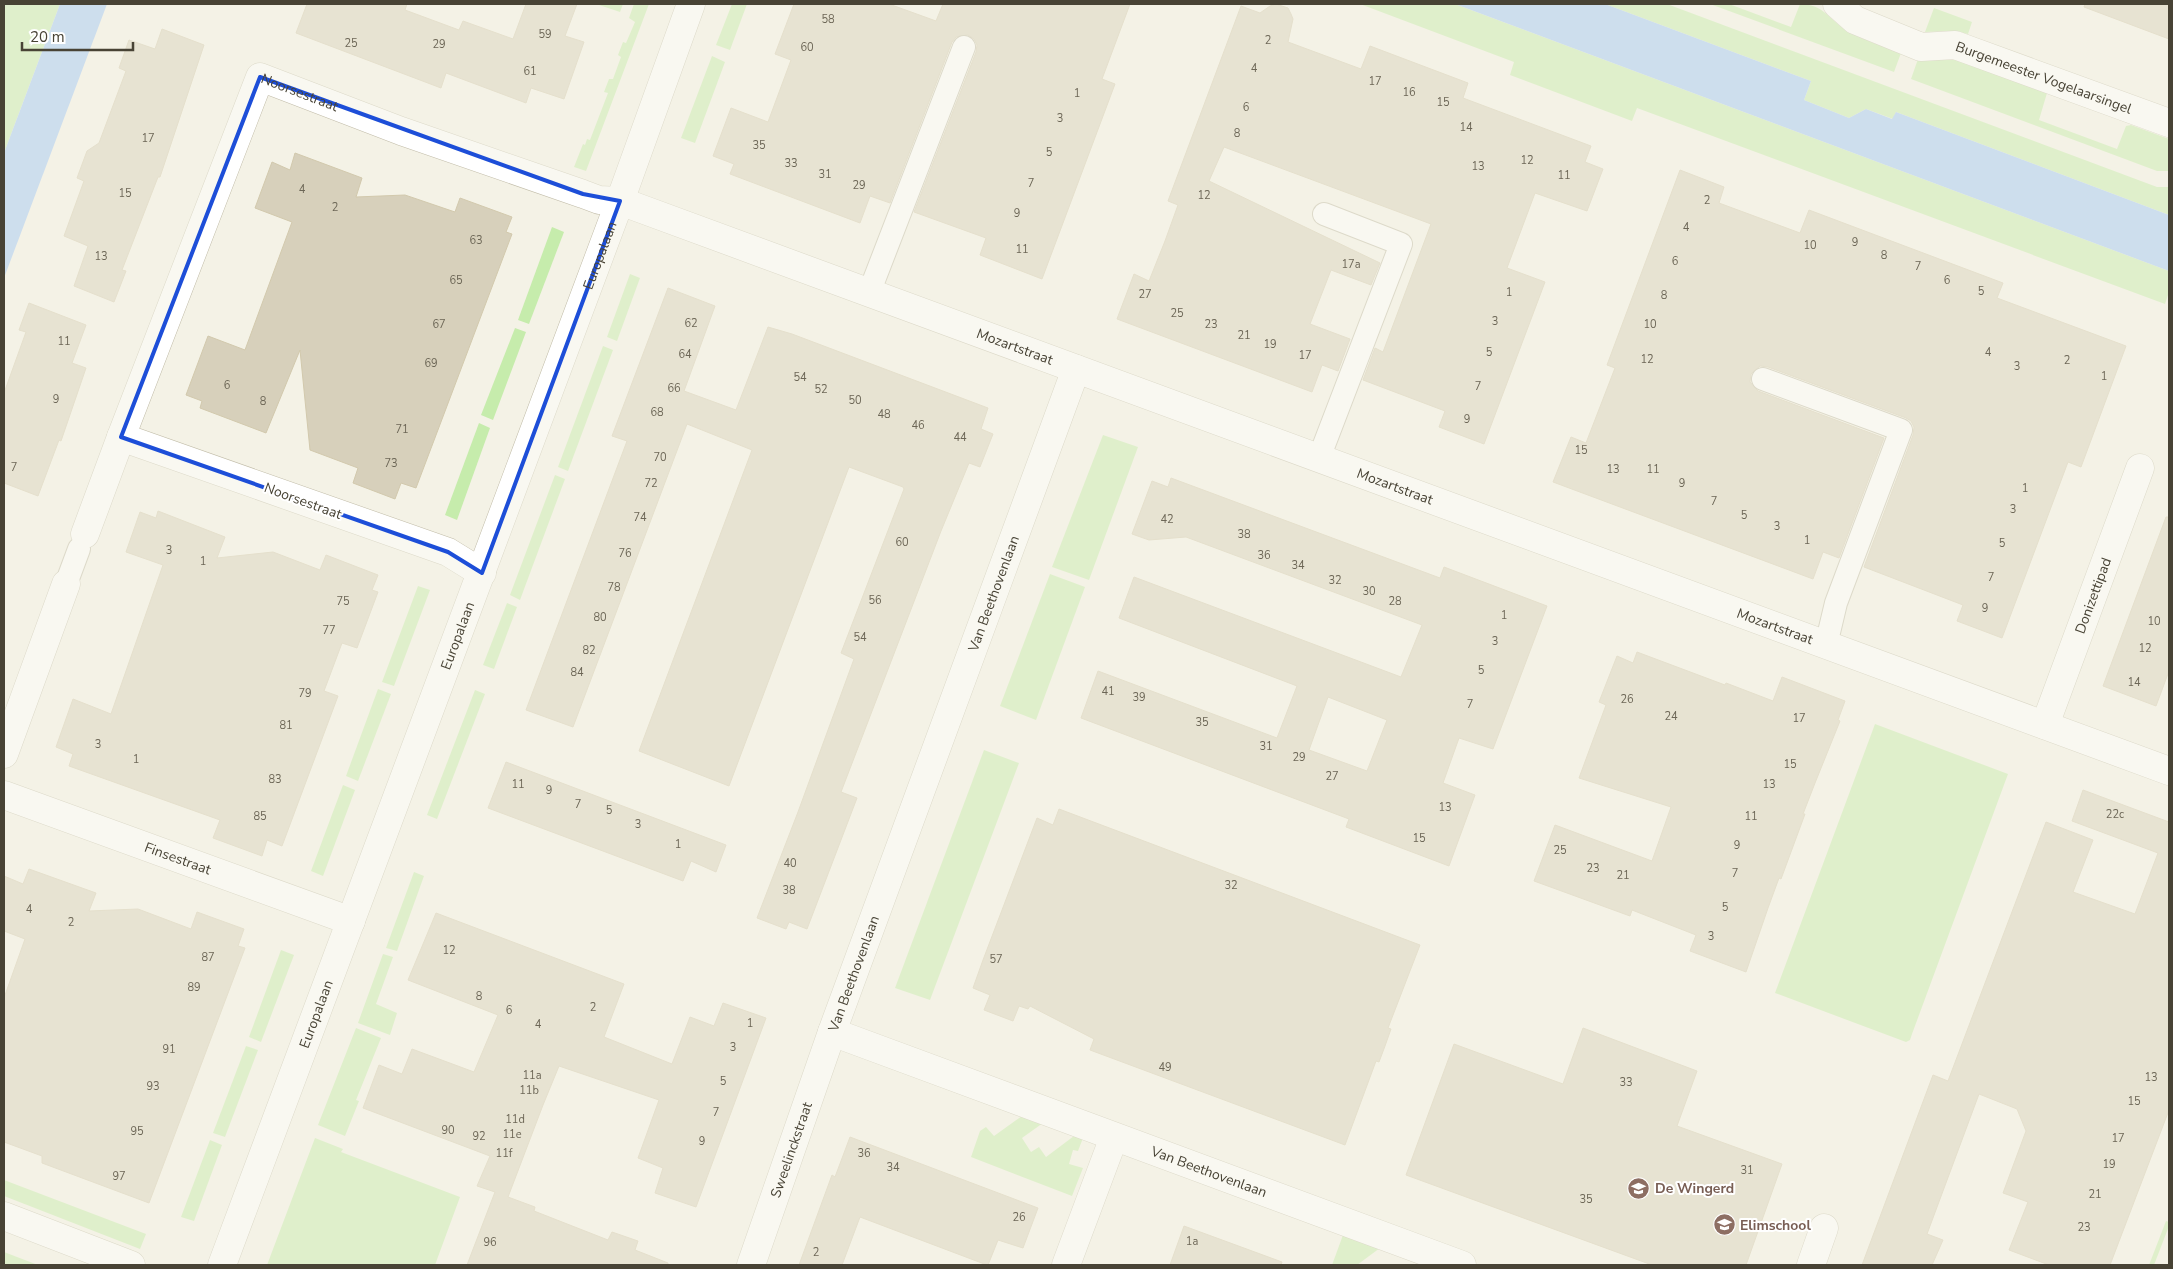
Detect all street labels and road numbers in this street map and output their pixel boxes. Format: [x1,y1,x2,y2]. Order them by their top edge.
street label: Burgemeester Vogelaarsingel [1953,37,2135,119]
street label: Noorsestraat [258,69,341,116]
street label: Europalaan [578,219,621,292]
street label: Mozartstraat [974,324,1056,369]
street label: Mozartstraat [1354,463,1436,509]
street label: Noorsestraat [262,478,345,524]
street label: Van Beethovenlaan [963,533,1023,655]
street label: Donizettipad [2070,555,2116,636]
street label: Europalaan [436,599,479,672]
street label: Mozartstraat [1734,603,1816,649]
street label: Finsestraat [142,837,214,879]
street label: Van Beethovenlaan [823,913,884,1035]
street label: Europalaan [295,977,337,1051]
street label: Sweelinckstraat [766,1099,817,1200]
street label: Van Beethovenlaan [1147,1141,1270,1202]

